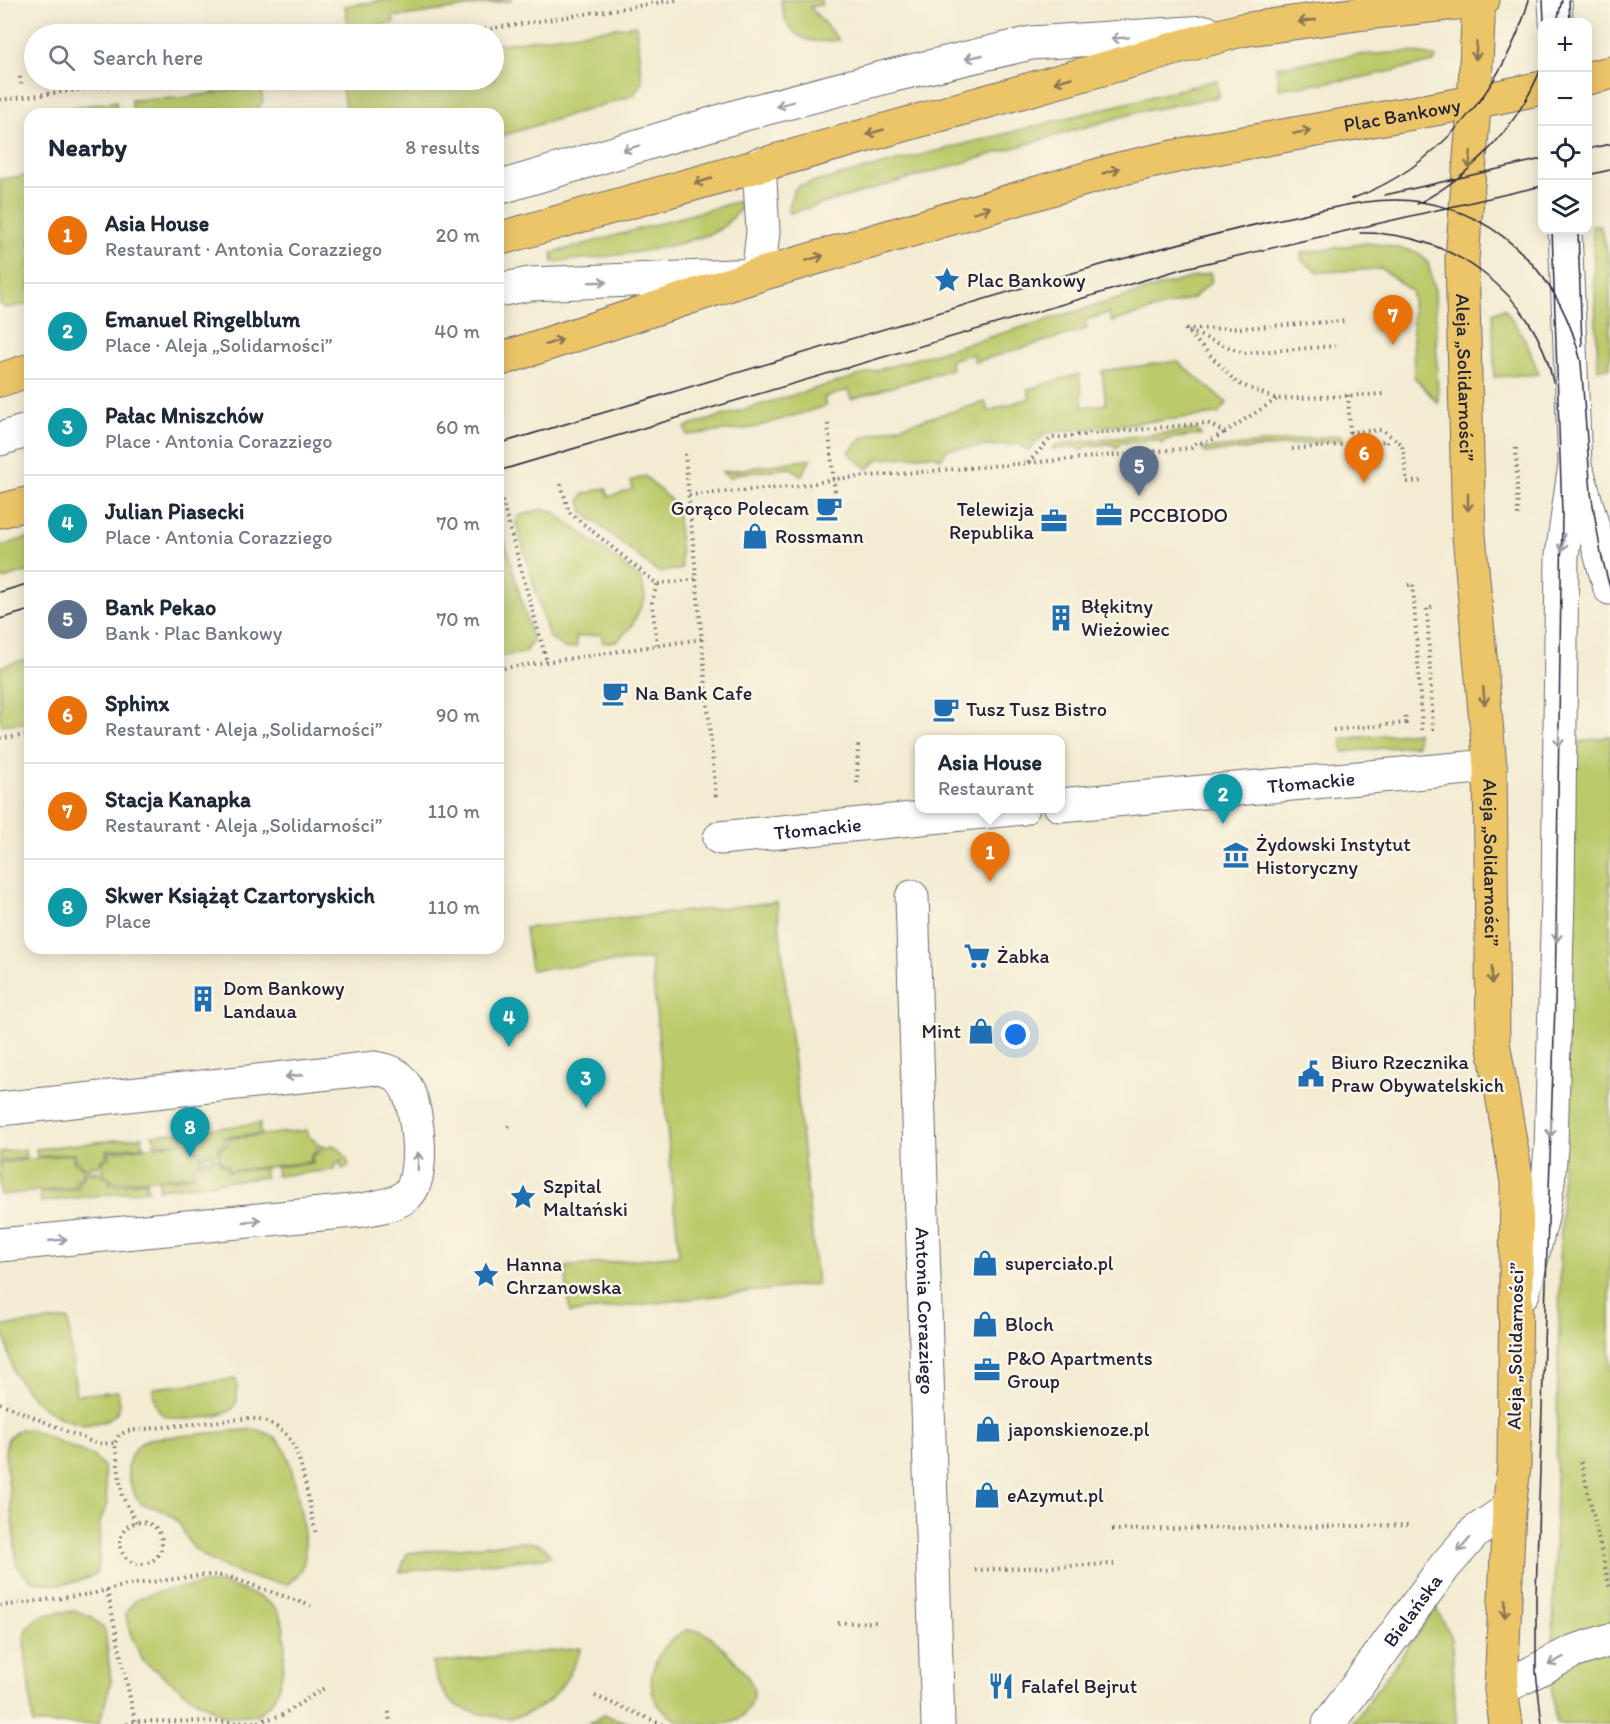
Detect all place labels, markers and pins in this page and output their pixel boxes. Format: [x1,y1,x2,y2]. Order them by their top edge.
place icon: Plac Bankowy [932,265,962,295]
place label: Plac Bankowy [967,268,1086,292]
pin: 7 [1374,296,1412,345]
pin: 6 [1344,434,1384,483]
pin: 5 [1120,446,1158,496]
cafe icon: Gorąco Polecam [814,493,844,523]
place label: Gorąco Polecam [671,496,809,520]
place label: Telewizja Republika [949,497,1035,544]
office icon: PCCBIODO [1094,500,1124,530]
place label: PCCBIODO [1129,503,1228,527]
office icon: Telewizja Republika [1039,506,1069,536]
shop icon: Rossmann [740,521,770,551]
place label: Rossmann [775,524,864,548]
place label: Błękitny Wieżowiec [1081,594,1170,641]
building icon: Błękitny Wieżowiec [1046,603,1076,633]
cafe icon: Na Bank Cafe [600,678,630,708]
place label: Na Bank Cafe [635,681,752,705]
cafe icon: Tusz Tusz Bistro [931,694,961,724]
place label: Tusz Tusz Bistro [966,697,1107,721]
pin: 2 [1204,774,1242,824]
pin: 1 [970,832,1010,882]
place label: Żydowski Instytut Historyczny [1256,832,1411,879]
museum icon: Żydowski Instytut Historyczny [1221,840,1251,870]
supermarket icon: Żabka [962,941,992,971]
place label: Żabka [997,944,1049,968]
place label: Dom Bankowy Landaua [223,976,345,1023]
building icon: Dom Bankowy Landaua [188,984,218,1014]
pin: 4 [490,998,528,1047]
shop icon: Mint [966,1016,996,1046]
place label: Mint [921,1019,962,1043]
place label: Biuro Rzecznika Praw Obywatelskich [1331,1050,1504,1097]
pin: 3 [566,1058,606,1108]
public building icon: Biuro Rzecznika Praw Obywatelskich [1296,1059,1326,1089]
pin: 8 [170,1108,210,1157]
place label: Szpital Maltański [543,1174,628,1221]
place icon: Szpital Maltański [508,1182,538,1212]
shop icon: superciało.pl [970,1248,1000,1278]
place label: superciało.pl [1005,1251,1114,1275]
place label: Hanna Chrzanowska [506,1252,622,1299]
place icon: Hanna Chrzanowska [471,1260,501,1290]
shop icon: Bloch [970,1309,1000,1339]
place label: Bloch [1005,1312,1054,1336]
place label: P&O Apartments Group [1007,1346,1153,1393]
office icon: P&O Apartments Group [972,1355,1002,1385]
shop icon: japonskienoze.pl [973,1414,1003,1444]
place label: japonskienoze.pl [1007,1417,1150,1441]
shop icon: eAzymut.pl [972,1480,1002,1510]
place label: eAzymut.pl [1007,1483,1104,1507]
restaurant icon: Falafel Bejrut [986,1671,1016,1701]
place label: Falafel Bejrut [1021,1674,1137,1698]

